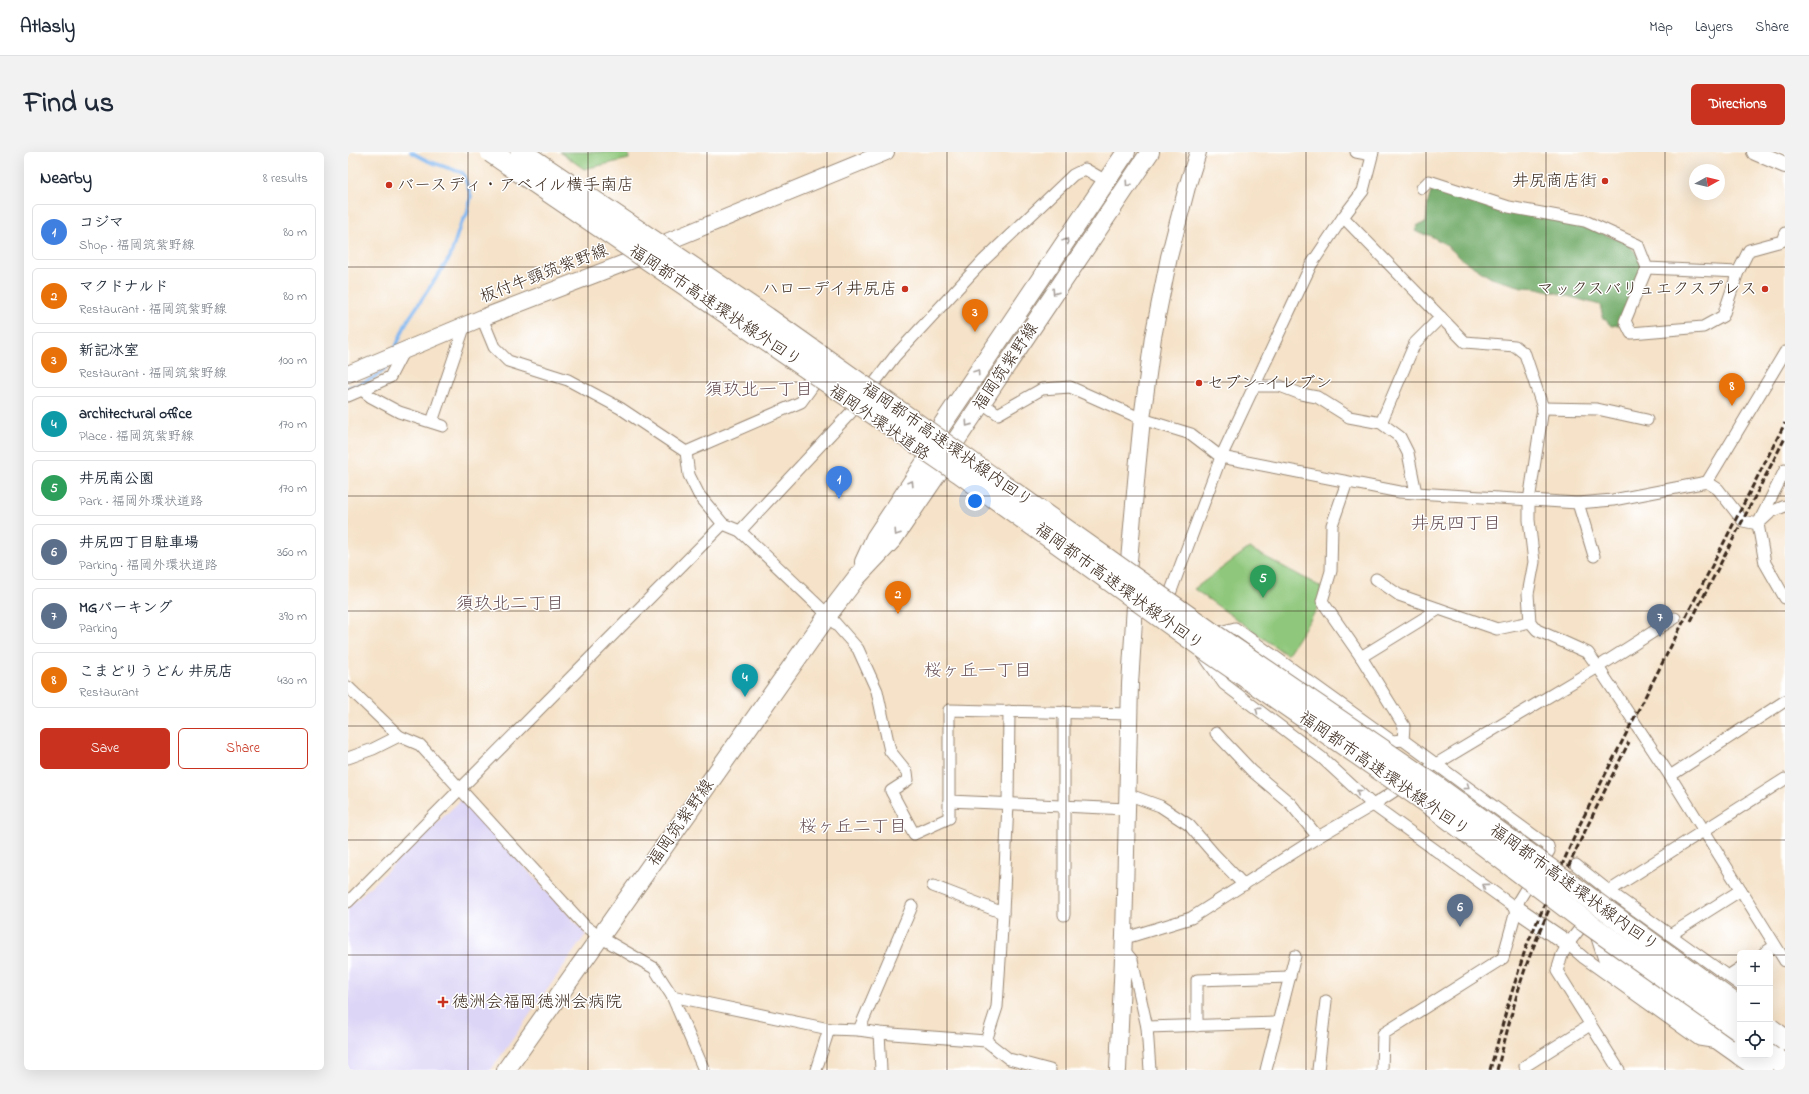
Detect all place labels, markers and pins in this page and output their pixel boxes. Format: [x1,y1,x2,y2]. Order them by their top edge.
place label: 井尻商店街 [1512,169,1597,194]
place label: バースディ・アベイル横手南店 [397,173,634,198]
marker: 井尻商店街 [1600,176,1610,186]
marker: バースディ・アベイル横手南店 [384,180,394,190]
place label: ハローデイ井尻店 [762,277,897,302]
place label: マックスバリュエクスプレス [1537,277,1757,302]
marker: ハローデイ井尻店 [900,284,910,294]
marker: マックスバリュエクスプレス [1760,284,1770,294]
pin: 3 [962,299,988,332]
place label: セブン-イレブン [1207,371,1332,396]
pin: 8 [1719,373,1745,406]
marker: セブン-イレブン [1194,378,1204,388]
pin: 1 [826,466,852,499]
pin: 5 [1250,565,1276,598]
pin: 2 [885,581,911,614]
pin: 7 [1647,604,1673,637]
pin: 4 [732,664,758,697]
pin: 6 [1447,894,1473,927]
place label: 徳洲会福岡徳洲会病院 [452,990,622,1015]
marker: 徳洲会福岡徳洲会病院 [437,996,449,1008]

